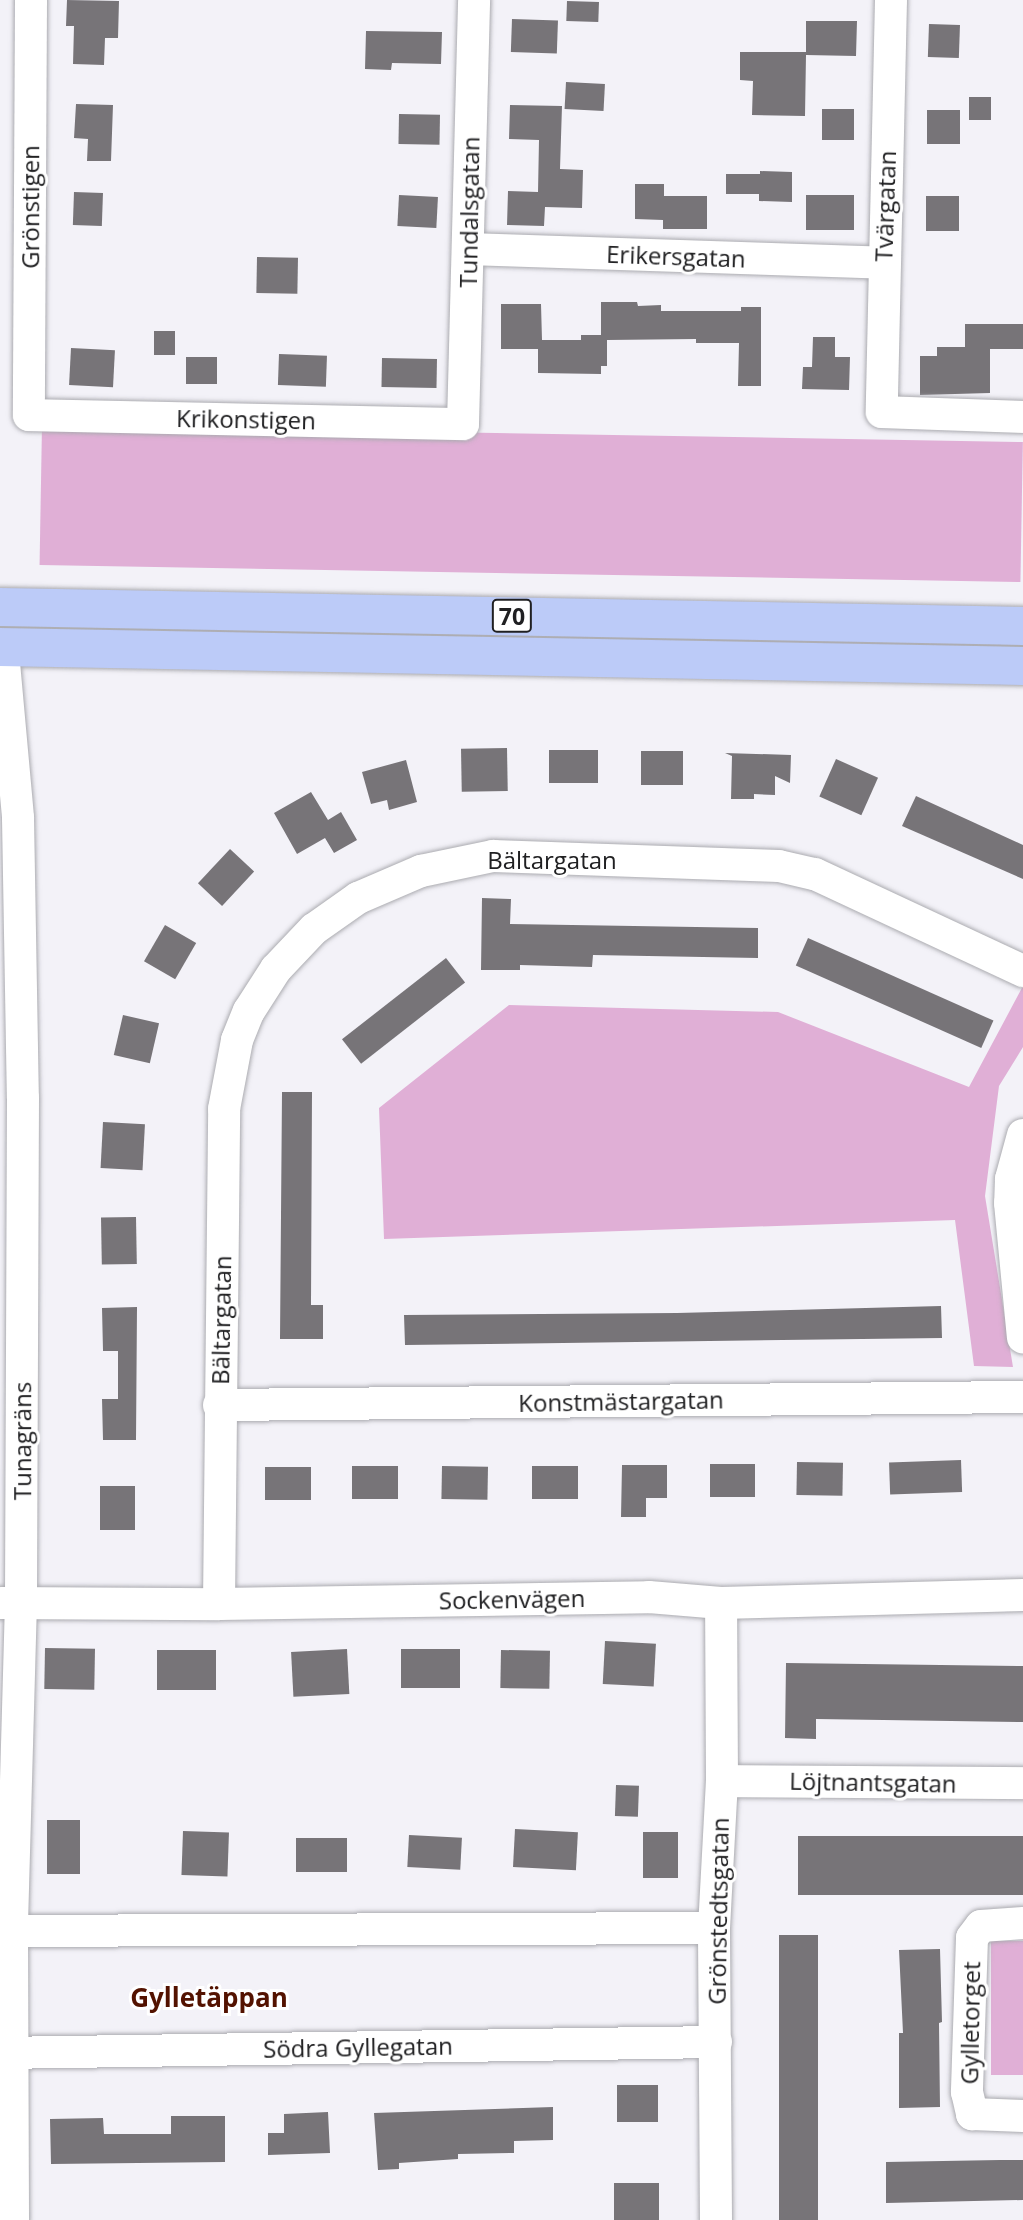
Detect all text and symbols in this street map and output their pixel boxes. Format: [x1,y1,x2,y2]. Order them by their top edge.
street label: Tundalsgatan [453,136,485,288]
street label: Grönstigen [16,145,44,269]
street label: Tvärgatan [869,150,901,262]
street label: Erikersgatan [606,239,746,273]
street label: Krikonstigen [176,403,316,435]
road number: 70 [491,596,533,636]
street label: Bältargatan [487,846,617,874]
street label: Bältargatan [205,1255,237,1385]
street label: Tunagräns [8,1382,36,1500]
street label: Konstmästargatan [518,1385,724,1417]
street label: Sockenvägen [439,1583,585,1615]
street label: Löjtnantsgatan [789,1766,957,1798]
street label: Grönstedtsgatan [702,1817,734,2005]
street label: Gylletorget [955,1961,985,2085]
district label: Gylletäppan [130,1982,288,2014]
street label: Södra Gyllegatan [263,2031,453,2063]

